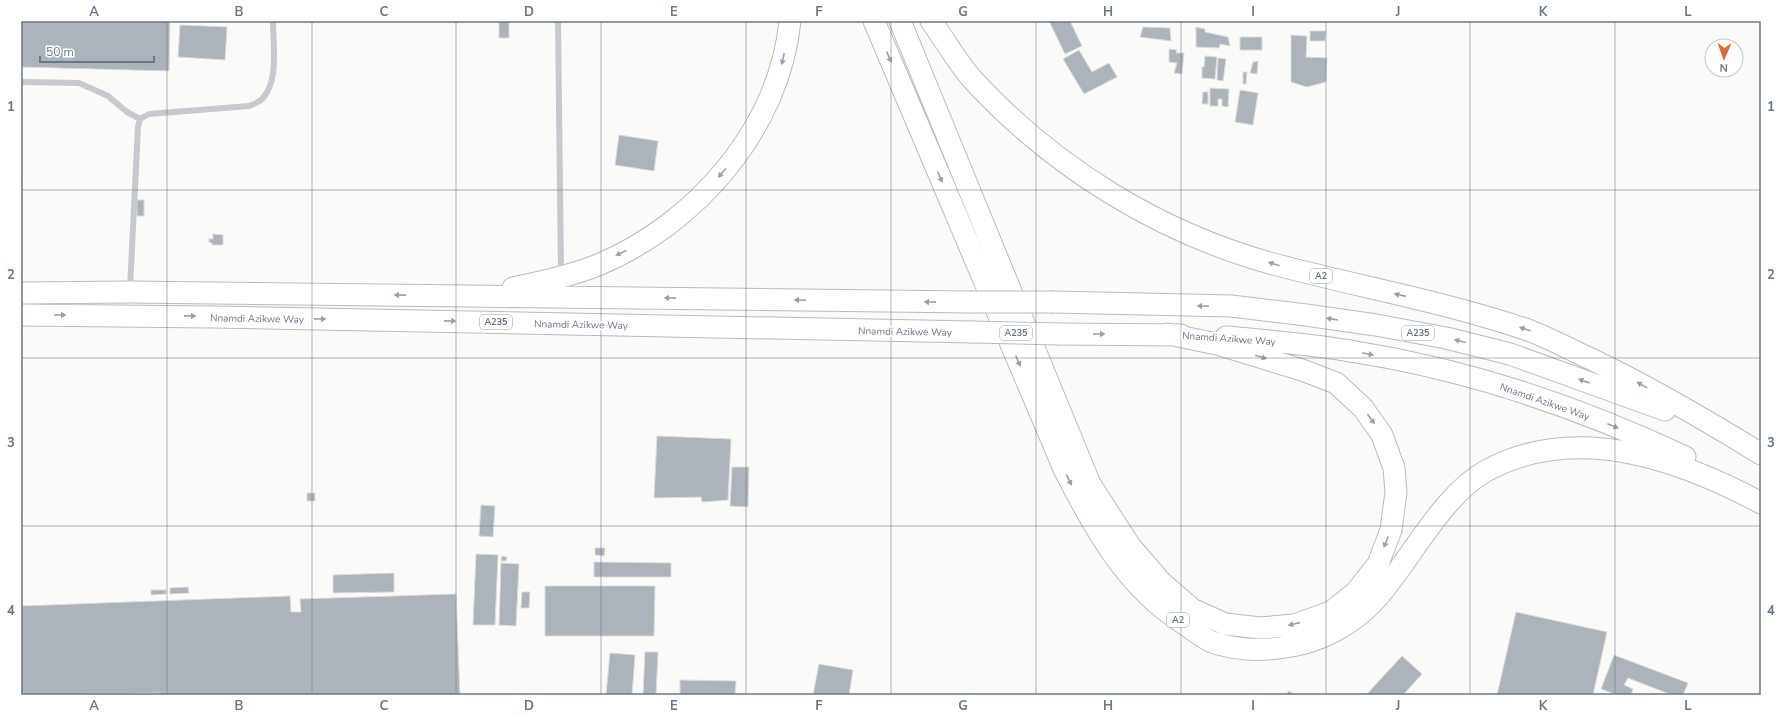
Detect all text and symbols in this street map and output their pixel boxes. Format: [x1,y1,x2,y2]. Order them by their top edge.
text: A [89,3,99,21]
text: B [235,3,244,21]
text: C [380,3,389,21]
text: D [524,3,534,21]
text: E [670,3,678,21]
text: F [815,3,823,21]
text: G [958,3,968,21]
text: H [1103,3,1113,21]
text: I [1251,3,1255,21]
text: J [1395,3,1400,21]
text: K [1539,3,1548,21]
text: L [1684,3,1692,21]
scale bar [40,38,154,64]
north arrow [1704,38,1744,78]
text: 50 m [46,44,74,60]
one-way arrow [886,51,892,62]
one-way arrow [780,53,786,66]
text: N [1719,60,1728,75]
text: 1 [7,98,15,116]
text: 1 [1767,98,1775,116]
one-way arrow [717,167,726,178]
one-way arrow [937,171,943,183]
one-way arrow [615,250,627,256]
one-way arrow [1267,261,1279,267]
text: 2 [7,266,15,284]
text: 2 [1767,266,1775,284]
road number: A2 [1310,269,1332,283]
one-way arrow [1394,291,1406,297]
one-way arrow [393,292,406,298]
one-way arrow [663,295,676,301]
one-way arrow [793,297,806,303]
one-way arrow [924,298,936,305]
one-way arrow [1197,302,1209,309]
street label: Nnamdi Azikwe Way [210,311,305,327]
one-way arrow [54,312,67,318]
one-way arrow [184,313,196,320]
road number: A235 [480,315,512,329]
one-way arrow [1326,315,1339,321]
one-way arrow [314,316,327,322]
street label: Nnamdi Azikwe Way [534,317,629,333]
one-way arrow [444,318,456,325]
street label: Nnamdi Azikwe Way [858,324,953,340]
road number: A235 [1000,326,1032,340]
road number: A235 [1402,326,1434,340]
one-way arrow [1519,326,1531,332]
street label: Nnamdi Azikwe Way [1182,329,1277,349]
one-way arrow [1093,331,1106,337]
one-way arrow [1454,338,1467,344]
one-way arrow [1362,351,1374,357]
one-way arrow [1255,354,1267,360]
one-way arrow [1015,355,1021,367]
one-way arrow [1578,377,1590,383]
street label: Nnamdi Azikwe Way [1498,380,1592,424]
one-way arrow [1636,382,1648,389]
one-way arrow [1367,414,1375,424]
one-way arrow [1607,423,1619,429]
text: 3 [7,434,15,452]
text: 3 [1767,434,1775,452]
one-way arrow [1066,474,1072,486]
one-way arrow [1382,536,1388,548]
text: 4 [7,602,15,620]
text: 4 [1767,602,1775,620]
road number: A2 [1167,613,1189,627]
one-way arrow [1288,622,1300,628]
text: A [89,697,99,715]
text: B [235,697,244,715]
text: C [380,697,389,715]
text: D [524,697,534,715]
text: E [670,697,678,715]
text: F [815,697,823,715]
text: G [958,697,968,715]
text: H [1103,697,1113,715]
text: I [1251,697,1255,715]
text: J [1395,697,1400,715]
text: K [1539,697,1548,715]
text: L [1684,697,1692,715]

